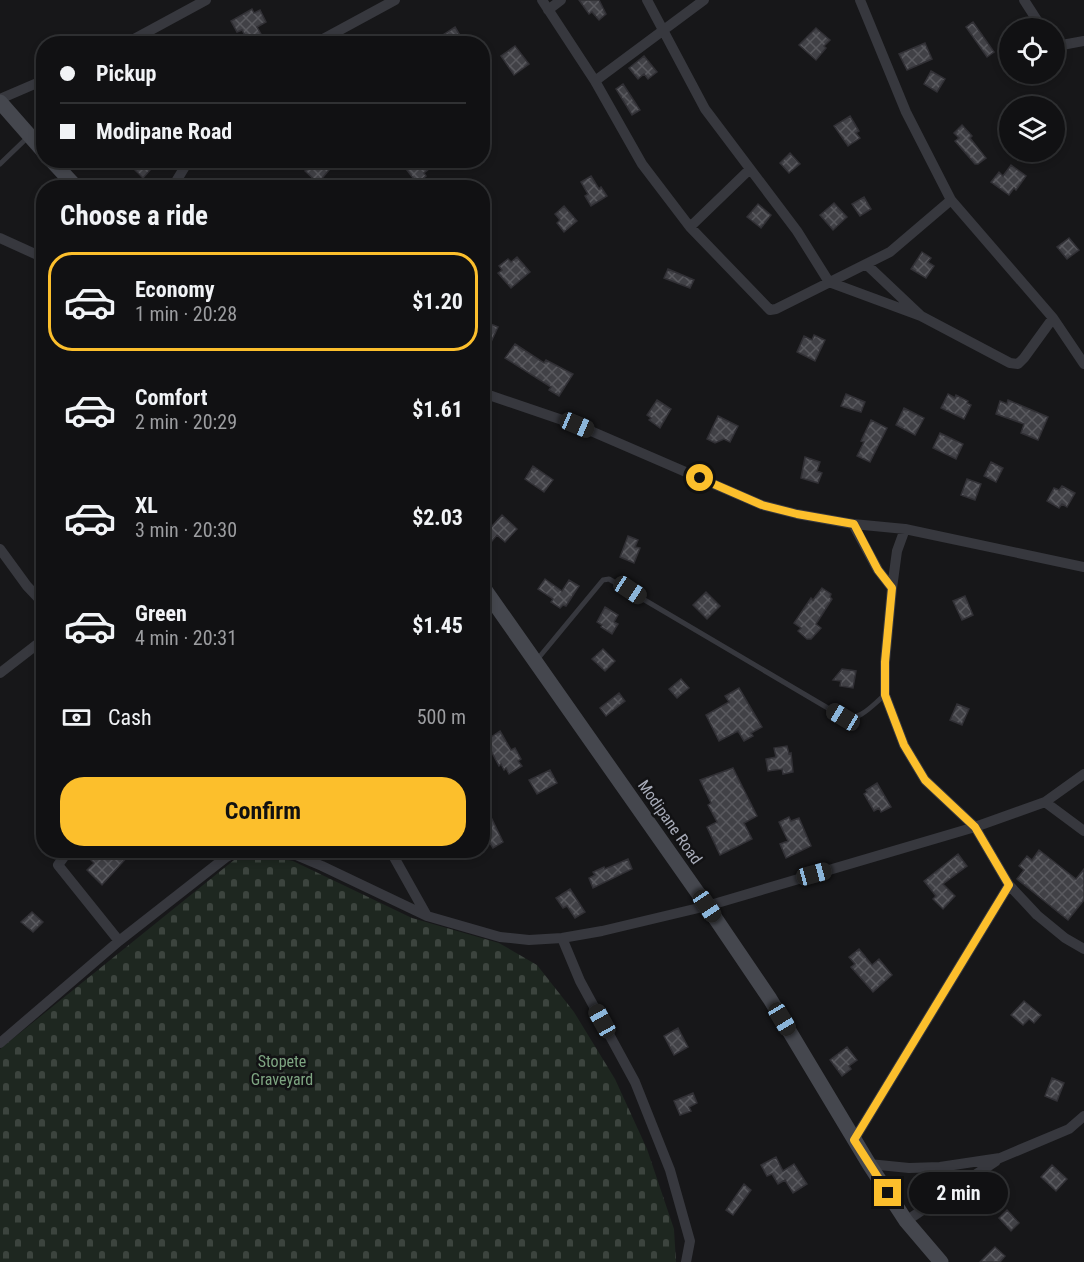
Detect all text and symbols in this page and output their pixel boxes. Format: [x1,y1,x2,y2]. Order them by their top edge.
map controls [999,18,1065,162]
button: locate [999,18,1065,84]
text: Pickup [96,61,156,86]
button: layers [999,96,1065,162]
text: Modipane Road [96,119,232,144]
text: Choose a ride [60,200,208,232]
icon: car [63,275,117,329]
text: Economy [135,277,215,302]
text: $1.20 [412,289,463,314]
text: 1 min · 20:28 [135,302,237,326]
icon: car [63,383,117,437]
text: Comfort [135,385,208,410]
text: $1.61 [412,397,463,422]
text: 2 min · 20:29 [135,410,237,434]
car [557,410,597,440]
route start [686,464,713,491]
icon: car [63,491,117,545]
text: XL [135,493,158,518]
text: $2.03 [412,505,463,530]
text: 3 min · 20:30 [135,518,237,542]
car [610,573,650,607]
icon: car [63,599,117,653]
text: Green [135,601,187,626]
text: $1.45 [412,613,463,638]
text: 4 min · 20:31 [135,626,237,650]
car [823,700,863,734]
icon: cash [60,701,93,734]
text: Cash [108,705,152,730]
text: 500 m [417,705,466,729]
street label: Modipane Road [634,776,706,868]
button: Confirm [60,777,466,846]
car [794,861,834,887]
car [689,886,725,926]
car [765,999,799,1039]
car [585,1001,619,1041]
park label: Stopete Graveyard [251,1052,313,1089]
callout: 2 min [909,1172,1008,1214]
route end [874,1179,901,1206]
text: 2 min [936,1181,981,1205]

